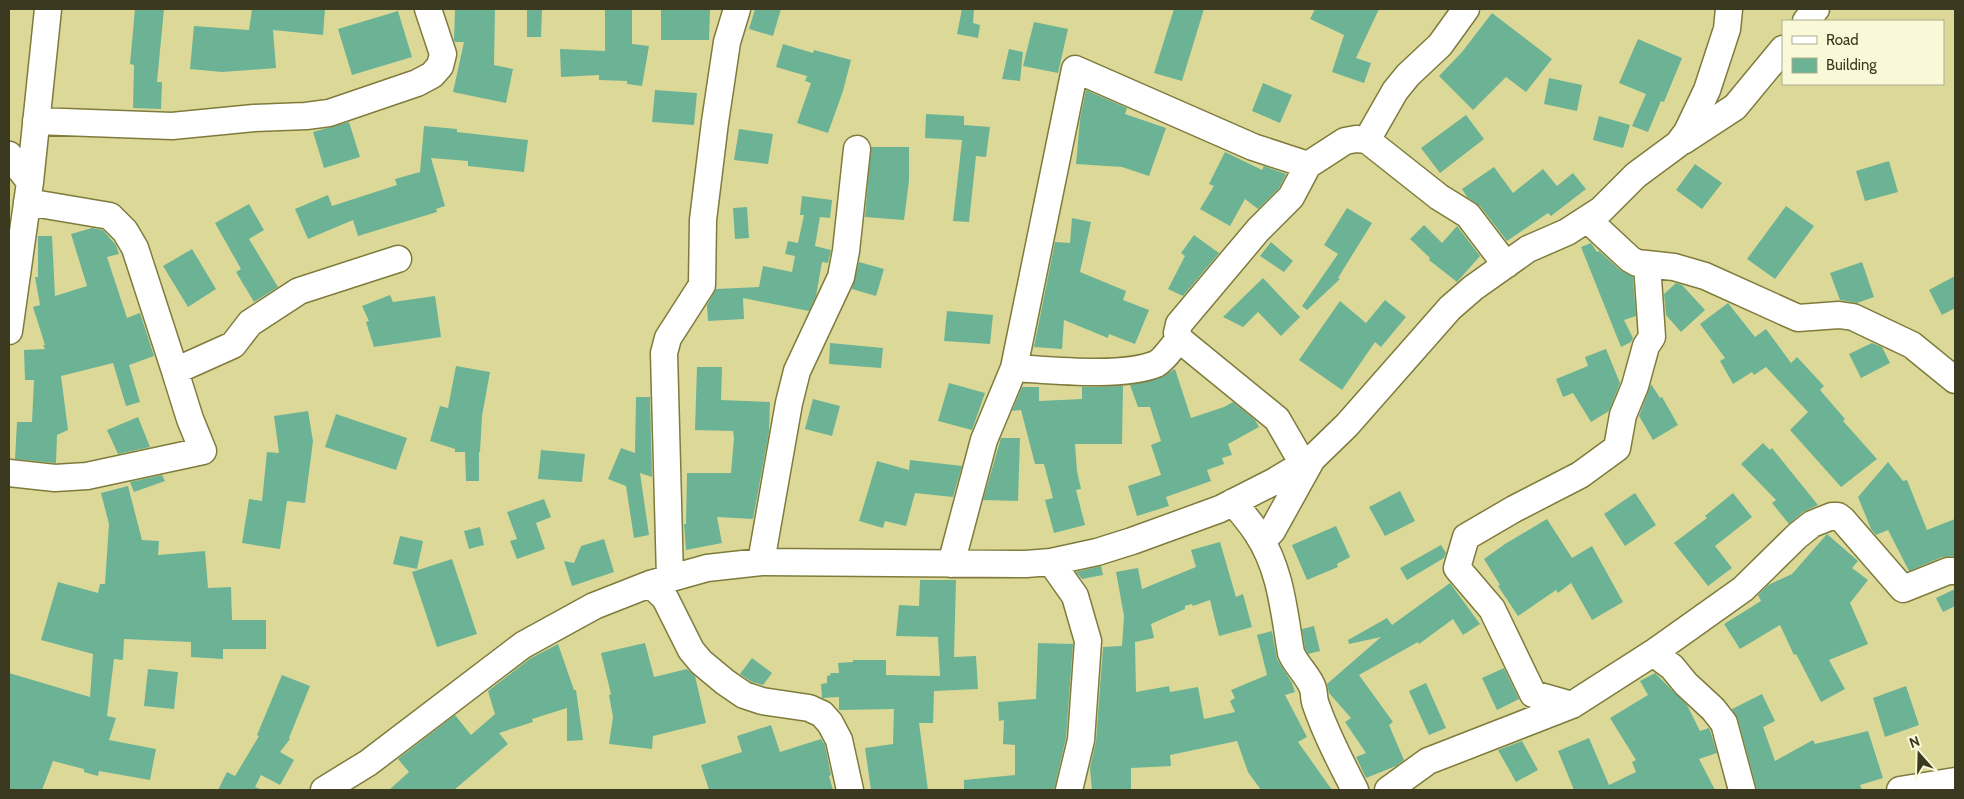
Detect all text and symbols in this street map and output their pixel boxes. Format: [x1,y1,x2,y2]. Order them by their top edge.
legend [1782,20,1944,85]
text: Road [1826,31,1859,49]
text: Building [1826,56,1877,74]
north arrow [1894,729,1944,779]
text: N [1907,732,1922,752]

